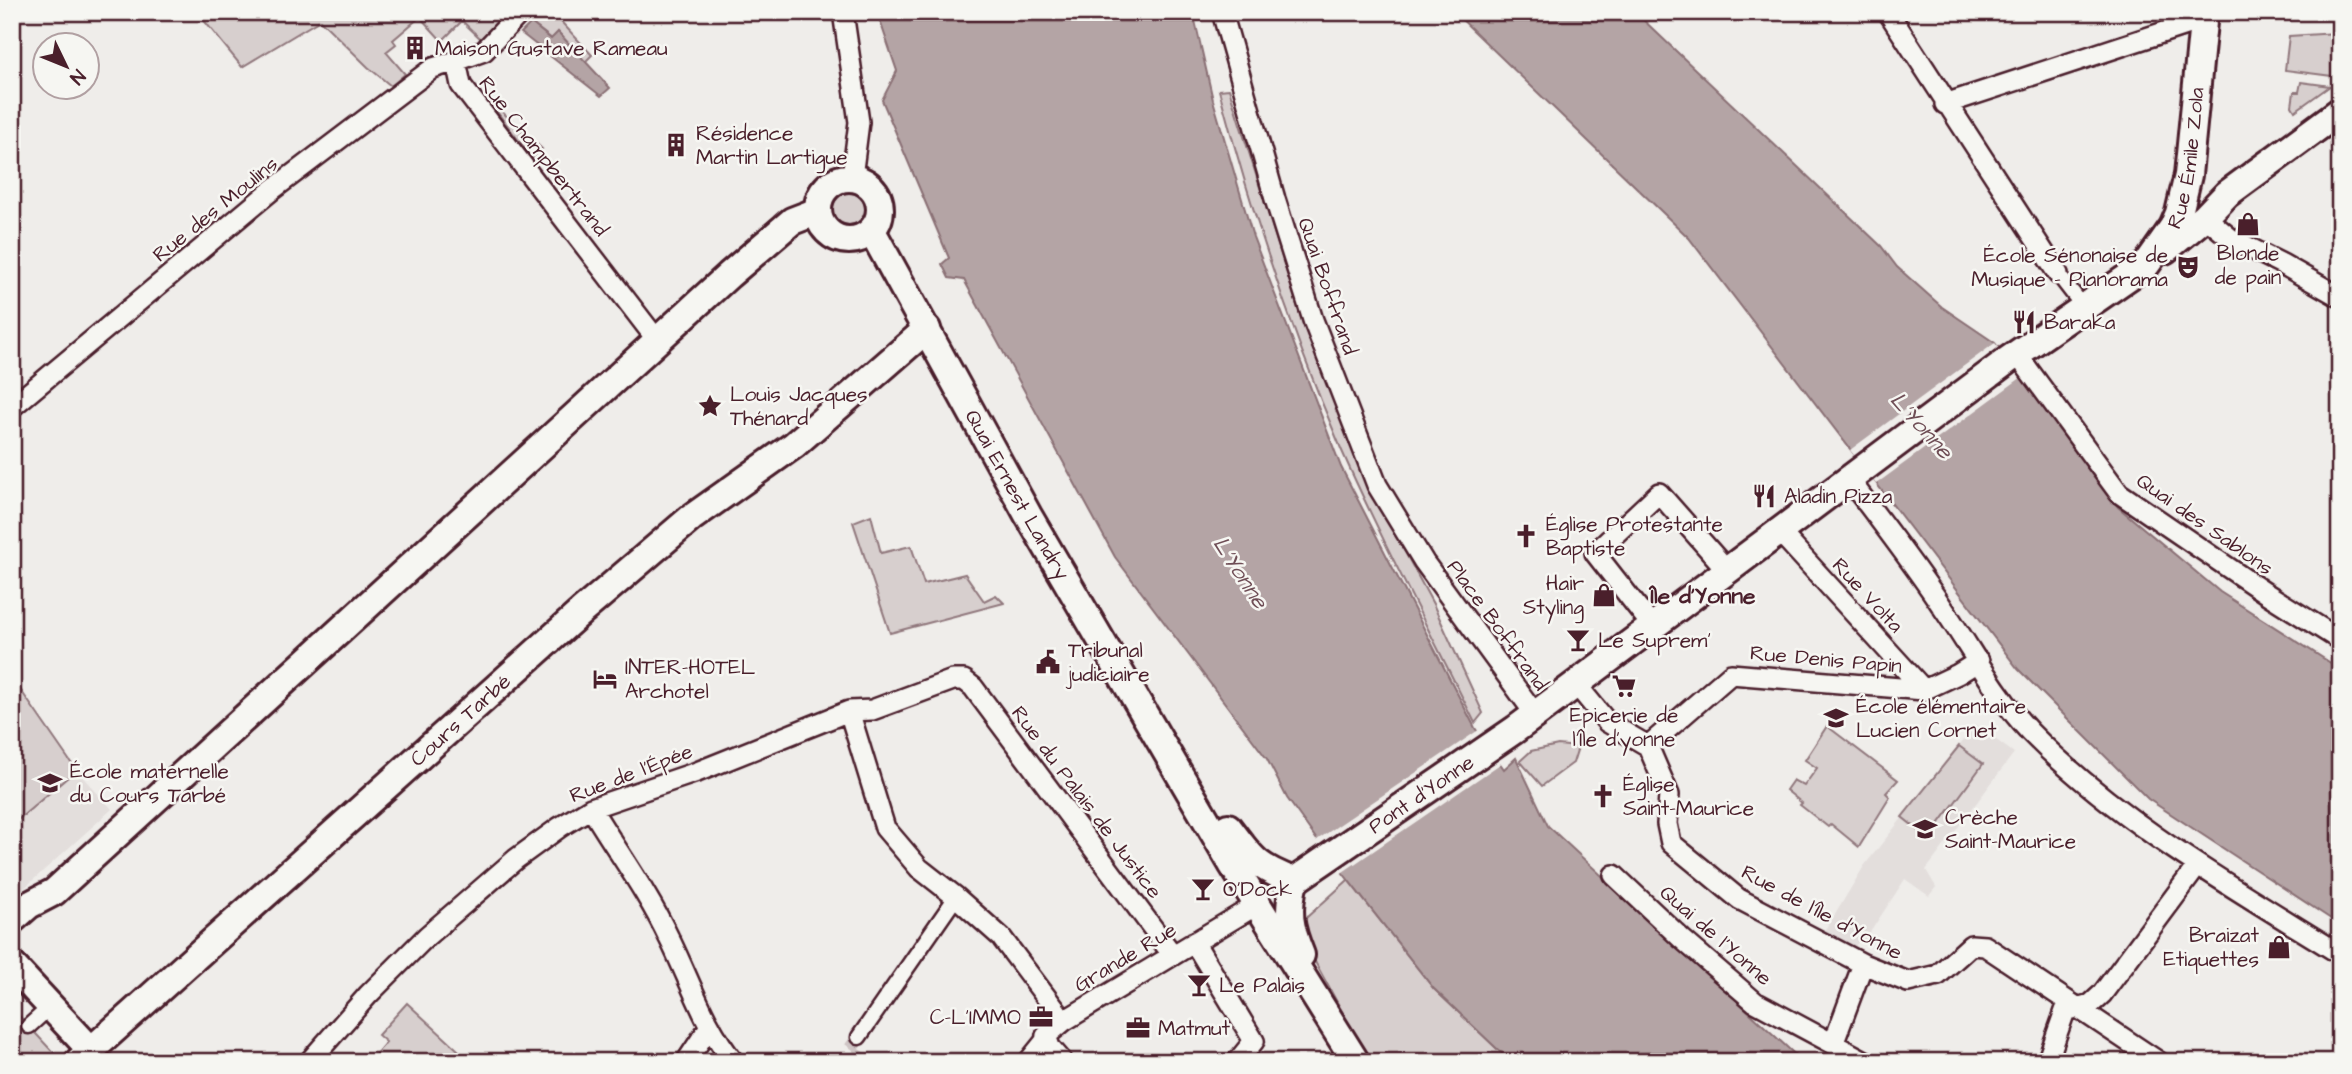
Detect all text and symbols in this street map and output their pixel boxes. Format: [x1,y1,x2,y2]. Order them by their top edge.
north arrow [32,32,102,102]
building icon: Maison Gustave Rameau [401,34,429,62]
place label: Maison Gustave Rameau [435,34,668,63]
text: N [63,63,91,90]
street label: Rue Champbertrand [471,70,616,243]
street label: Rue Émile Zola [2160,86,2212,233]
place label: Résidence Martin Lartigue [696,119,848,174]
building icon: Résidence Martin Lartigue [662,131,690,159]
street label: Rue des Moulins [146,150,284,269]
shop icon: Blonde de pain [2234,210,2262,238]
street label: Quai Boffrand [1291,214,1365,359]
place label: Blonde de pain [2215,239,2281,293]
place label: École Sénonaise de Musique - Pianorama [1971,241,2168,294]
theatre icon: École Sénonaise de Musique - Pianorama [2174,253,2202,281]
restaurant icon: Baraka [2010,308,2038,336]
place label: Baraka [2044,308,2116,337]
place label: Louis Jacques Thénard [730,380,868,433]
water label: L'Yonne [1882,385,1961,467]
place icon: Louis Jacques Thénard [696,392,724,420]
street label: Quai Ernest Landry [958,404,1077,587]
street label: Quai des Sablons [2130,466,2279,582]
restaurant icon: Aladin Pizza [1750,482,1778,510]
place label: Aladin Pizza [1784,482,1893,511]
place label: Église Protestante Baptiste [1546,510,1723,564]
church icon: Église Protestante Baptiste [1512,522,1540,550]
water label: L'Yonne [1205,530,1276,616]
street label: Rue Volta [1825,551,1910,639]
street label: Place Boffrand [1440,554,1555,697]
place label: Hair Styling [1523,569,1584,624]
district label: Île d'Yonne [1649,580,1756,612]
shop icon: Hair Styling [1590,581,1618,609]
bar icon: Le Suprem' [1564,626,1592,654]
place label: Le Suprem' [1598,626,1711,656]
place label: Tribunal judiciaire [1065,636,1150,689]
street label: Rue Denis Papin [1749,638,1903,682]
public building icon: Tribunal judiciaire [1034,648,1062,676]
place label: INTER-HOTEL Archotel [625,653,756,706]
hotel icon: INTER-HOTEL Archotel [591,665,619,693]
street label: Cours Tarbé [404,667,517,773]
supermarket icon: Epicerie de l'Île d'yonne [1610,672,1638,700]
place label: École élémentaire Lucien Cornet [1856,692,2026,745]
street label: Rue du Palais de Justice [1004,700,1169,905]
place label: Epicerie de l'Île d'yonne [1570,701,1678,756]
school or university icon: École élémentaire Lucien Cornet [1822,704,1850,732]
street label: Rue de l'Épée [566,737,697,811]
street label: Pont d'Yonne [1363,748,1480,841]
place label: École maternelle du Cours Tarbé [70,757,229,810]
school or university icon: École maternelle du Cours Tarbé [36,769,64,797]
place label: Église Saint-Maurice [1623,770,1754,823]
church icon: Église Saint-Maurice [1589,782,1617,810]
place label: Crèche Saint-Maurice [1945,803,2076,856]
school or university icon: Crèche Saint-Maurice [1911,815,1939,843]
street label: Rue de l'Île d'Yonne [1736,858,1907,967]
bar icon: O'Dock [1189,875,1217,903]
place label: O'Dock [1223,875,1292,904]
street label: Quai de l'Yonne [1653,878,1778,992]
street label: Grande Rue [1069,915,1182,999]
place label: Braizat Etiquettes [2163,921,2260,974]
shop icon: Braizat Etiquettes [2265,933,2293,961]
bar icon: Le Palais [1185,971,1213,999]
place label: Le Palais [1219,971,1305,1000]
place label: C-L'IMMO [930,1003,1021,1032]
office icon: C-L'IMMO [1027,1003,1055,1031]
office icon: Matmut [1124,1014,1152,1042]
place label: Matmut [1158,1014,1231,1043]

